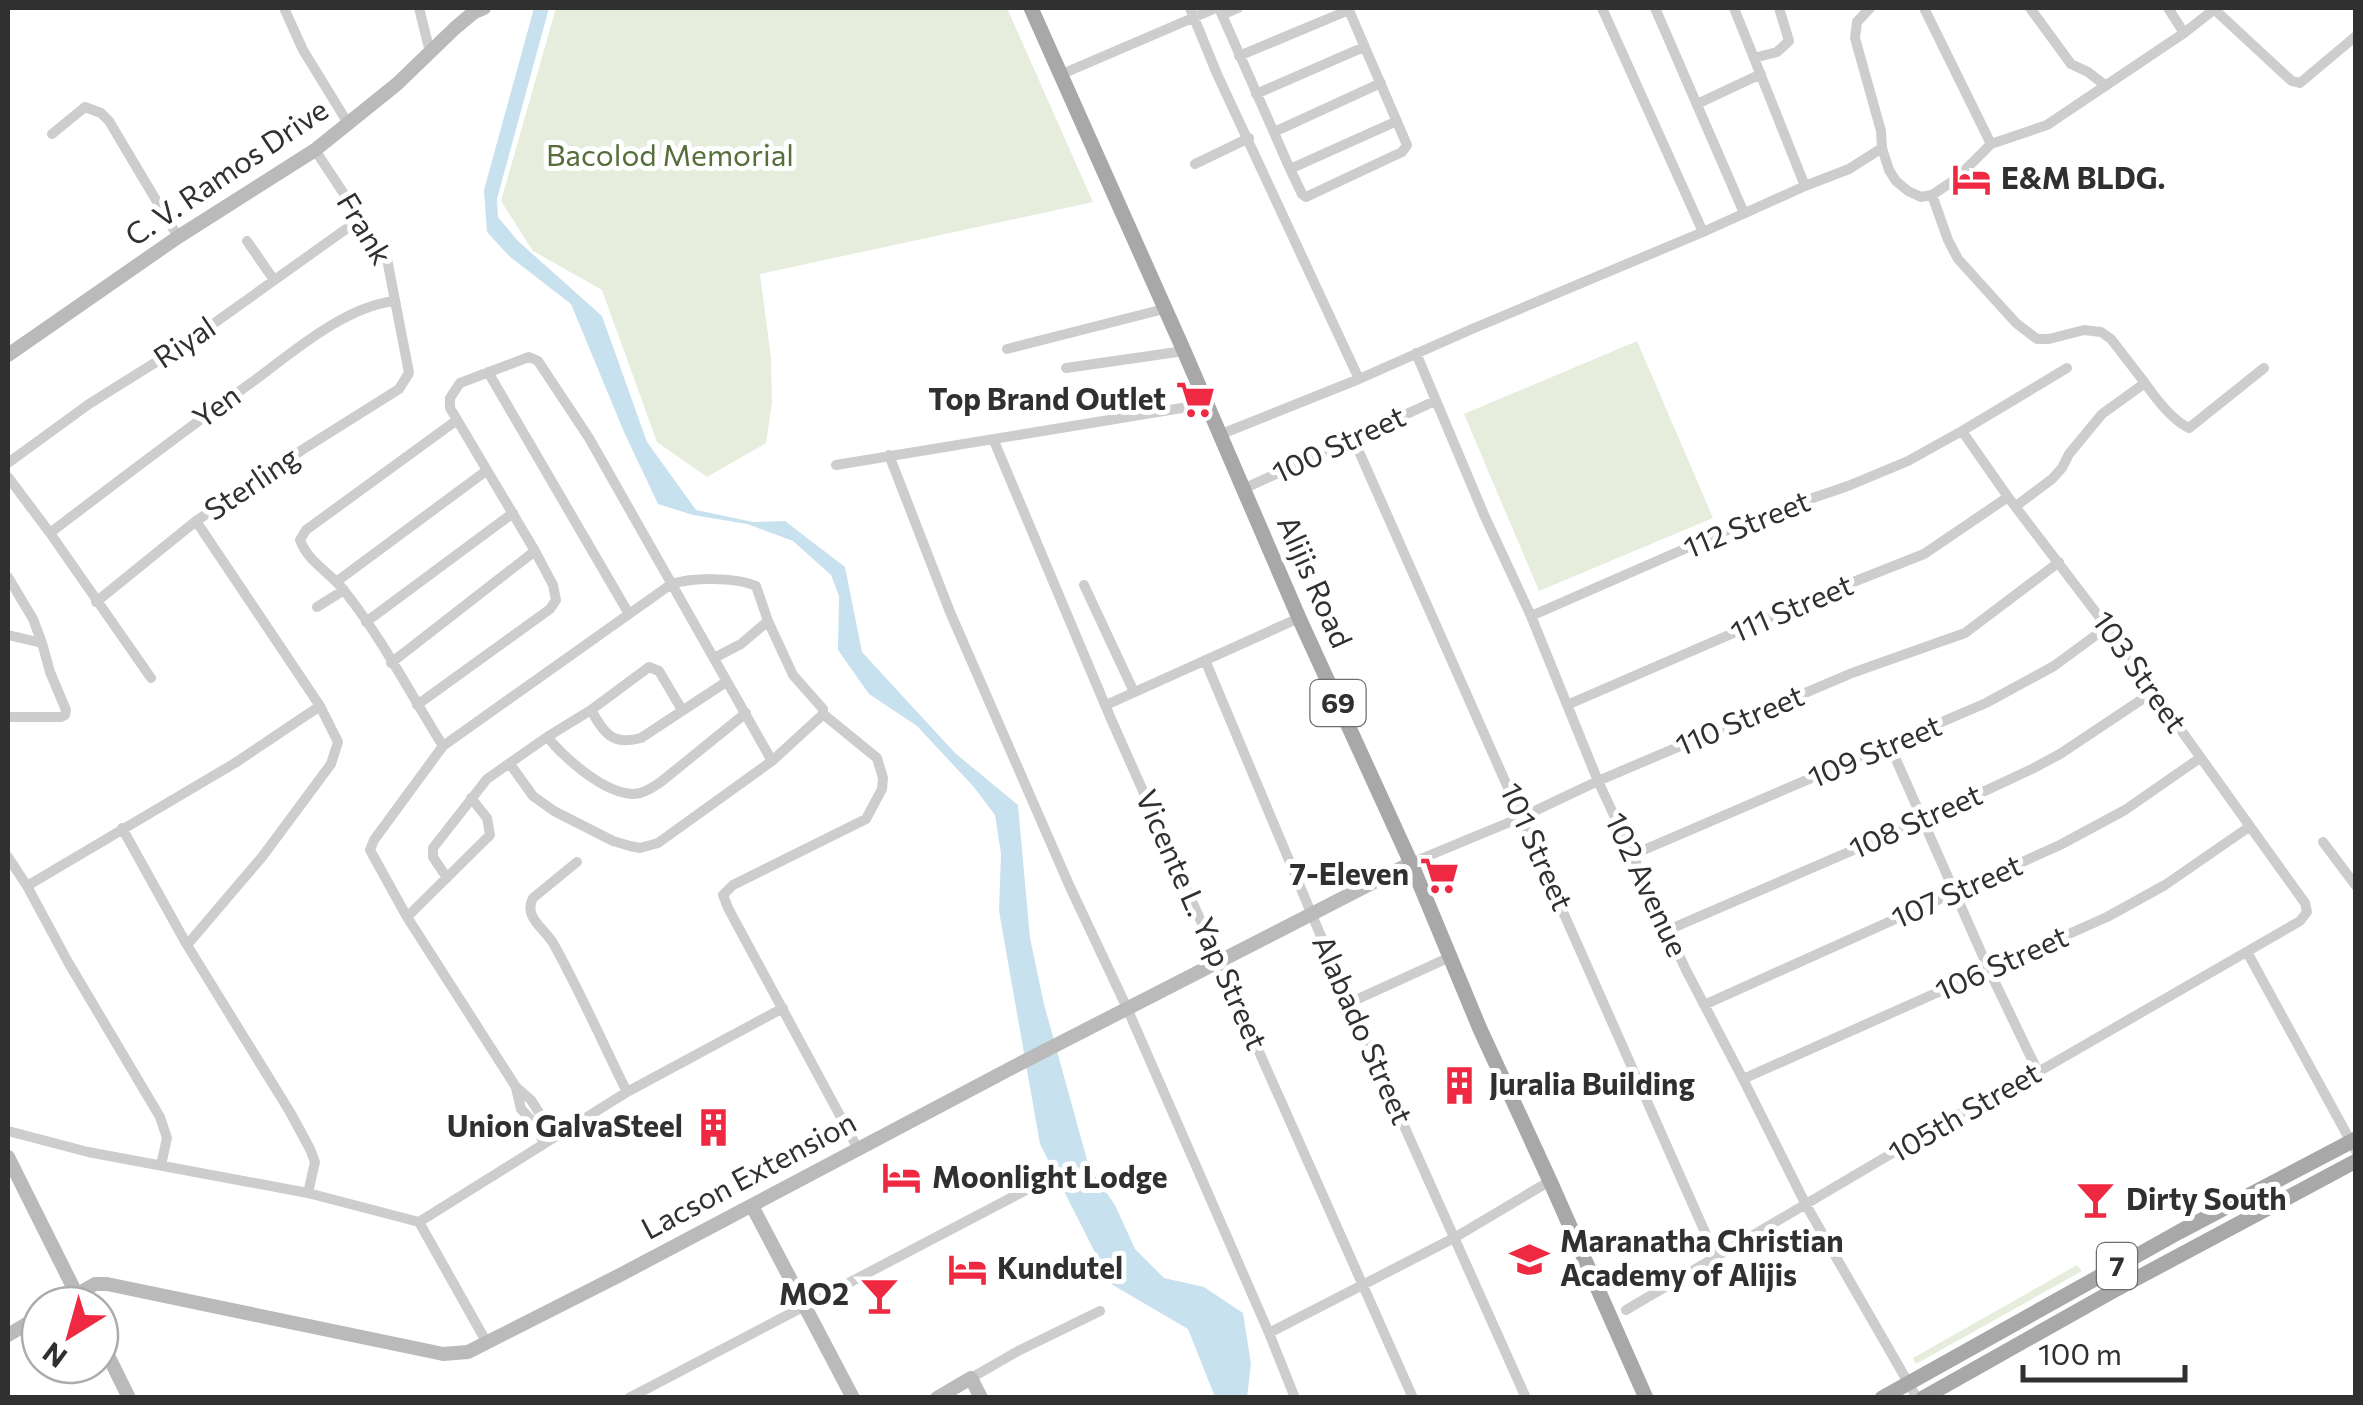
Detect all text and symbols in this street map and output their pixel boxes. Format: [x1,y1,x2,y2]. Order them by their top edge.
street label: C. V. Ramos Drive [117,90,334,252]
park label: Bacolod Memorial [546,135,794,172]
hotel icon: E&M BLDG. [1950,158,1992,200]
place label: E&M BLDG. [2001,158,2166,195]
street label: Frank [330,185,402,271]
street label: Riyal [146,307,221,375]
street label: Yen [185,375,247,435]
place label: Top Brand Outlet [928,379,1166,416]
supermarket icon: Top Brand Outlet [1175,379,1217,421]
street label: 100 Street [1266,396,1410,490]
street label: Sterling [196,437,305,527]
street label: 112 Street [1678,481,1815,565]
street label: Alijis Road [1271,509,1362,653]
street label: 111 Street [1724,564,1858,649]
street label: 103 Street [2086,603,2196,739]
street label: 110 Street [1669,675,1809,762]
road number: 69 [1310,680,1366,726]
street label: 109 Street [1802,705,1946,794]
street label: 108 Street [1843,774,1987,865]
street label: 101 Street [1494,776,1583,916]
street label: Vicente L. Yap Street [1129,783,1277,1055]
street label: 102 Avenue [1599,806,1698,962]
street label: 107 Street [1885,845,2027,935]
place label: 7-Eleven [1290,854,1409,891]
supermarket icon: 7-Eleven [1418,854,1460,896]
street label: 106 Street [1929,916,2073,1007]
street label: Alabado Street [1306,929,1423,1129]
street label: 105th Street [1881,1052,2046,1169]
building icon: Juralia Building [1438,1064,1480,1106]
place label: Juralia Building [1489,1064,1695,1101]
street label: Lacson Extension [634,1102,861,1246]
place label: Union GalvaSteel [447,1106,683,1143]
building icon: Union GalvaSteel [692,1106,734,1148]
hotel icon: Moonlight Lodge [881,1157,923,1199]
place label: Moonlight Lodge [932,1157,1168,1194]
bar icon: Dirty South [2075,1179,2117,1221]
place label: Dirty South [2126,1179,2287,1216]
place label: Maranatha Christian Academy of Alijis [1560,1221,1844,1292]
school or university icon: Maranatha Christian Academy of Alijis [1509,1238,1551,1280]
road number: 7 [2097,1243,2137,1289]
hotel icon: Kundutel [946,1248,988,1290]
place label: Kundutel [997,1248,1123,1285]
place label: MO2 [779,1274,849,1311]
bar icon: MO2 [858,1274,900,1316]
north arrow [20,1285,120,1385]
scale bar [2023,1320,2186,1382]
text: 100 m [2038,1334,2122,1371]
text: N [36,1336,73,1376]

